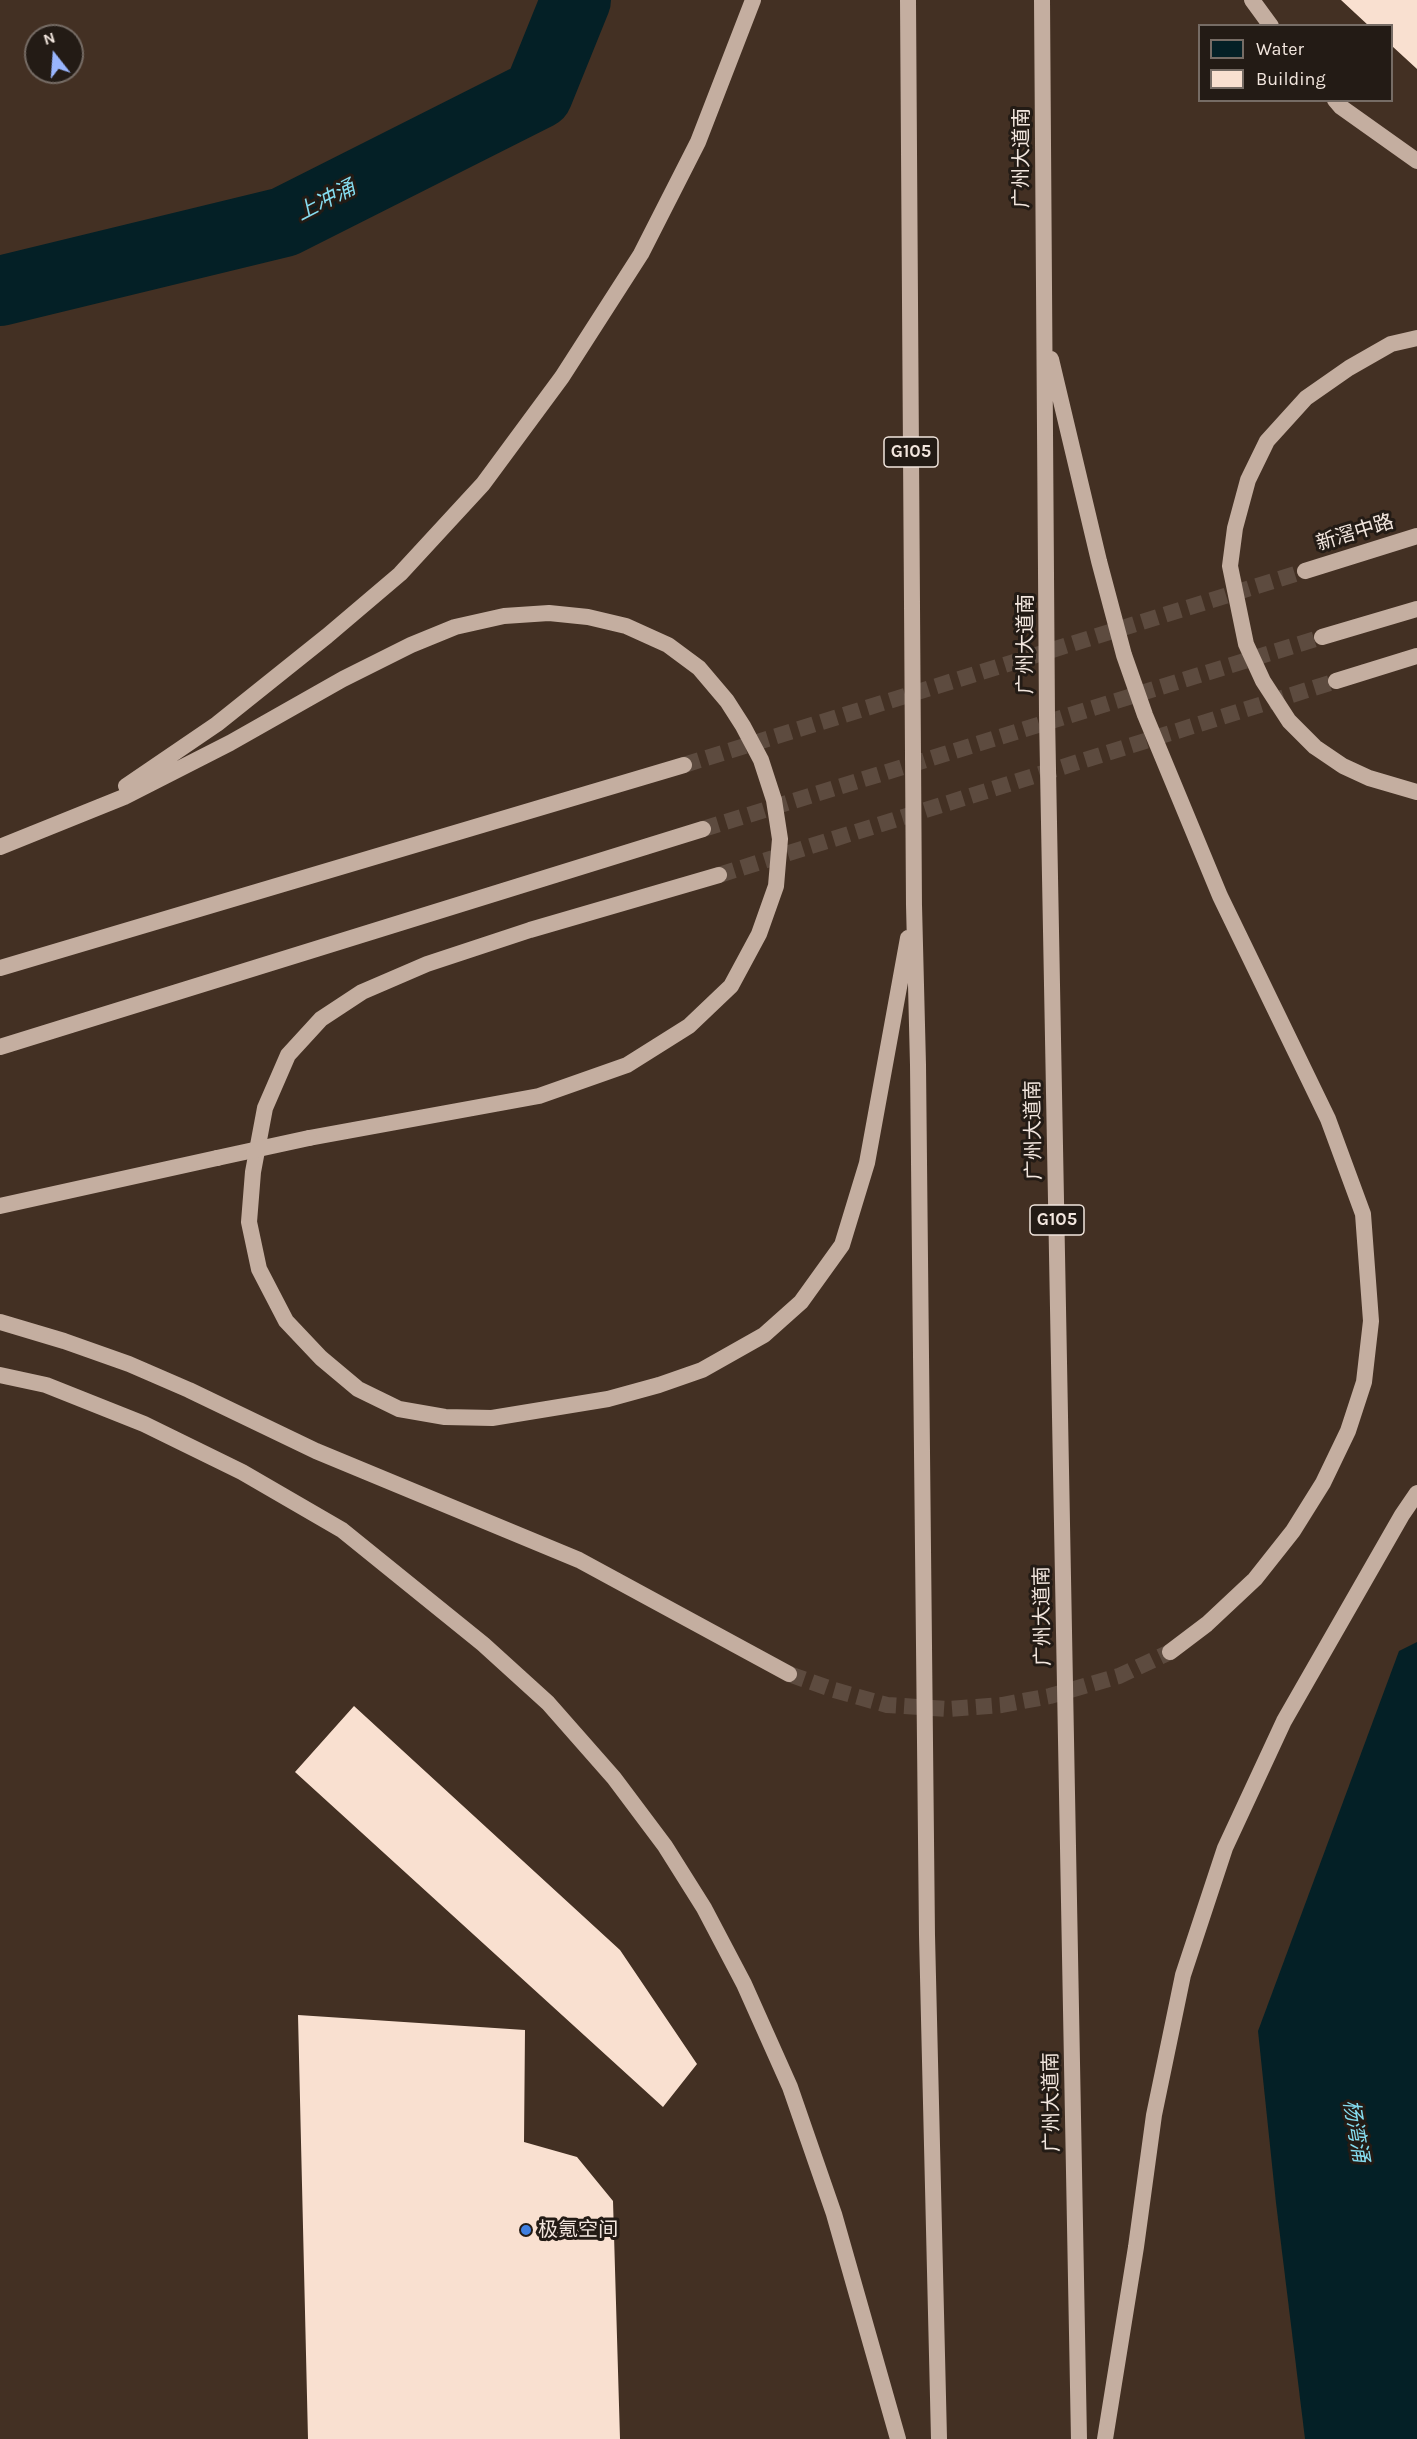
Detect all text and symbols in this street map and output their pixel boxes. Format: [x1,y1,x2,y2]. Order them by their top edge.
north arrow [24,24,84,84]
legend [1198,24,1393,102]
text: N [41,27,57,49]
text: Water [1256,38,1304,60]
text: Building [1256,68,1326,90]
street label: 广州大道南 [1010,108,1034,208]
water label: 上冲涌 [292,175,360,227]
road number: G105 [884,437,938,467]
street label: 新滘中路 [1313,510,1397,556]
street label: 广州大道南 [1014,594,1038,694]
street label: 广州大道南 [1021,1080,1047,1180]
road number: G105 [1030,1205,1084,1235]
street label: 广州大道南 [1030,1566,1056,1666]
street label: 广州大道南 [1039,2052,1065,2152]
water label: 杨湾涌 [1337,2098,1373,2164]
place label: 极氪空间 [538,2218,618,2242]
marker: 极氪空间 [519,2223,533,2237]

